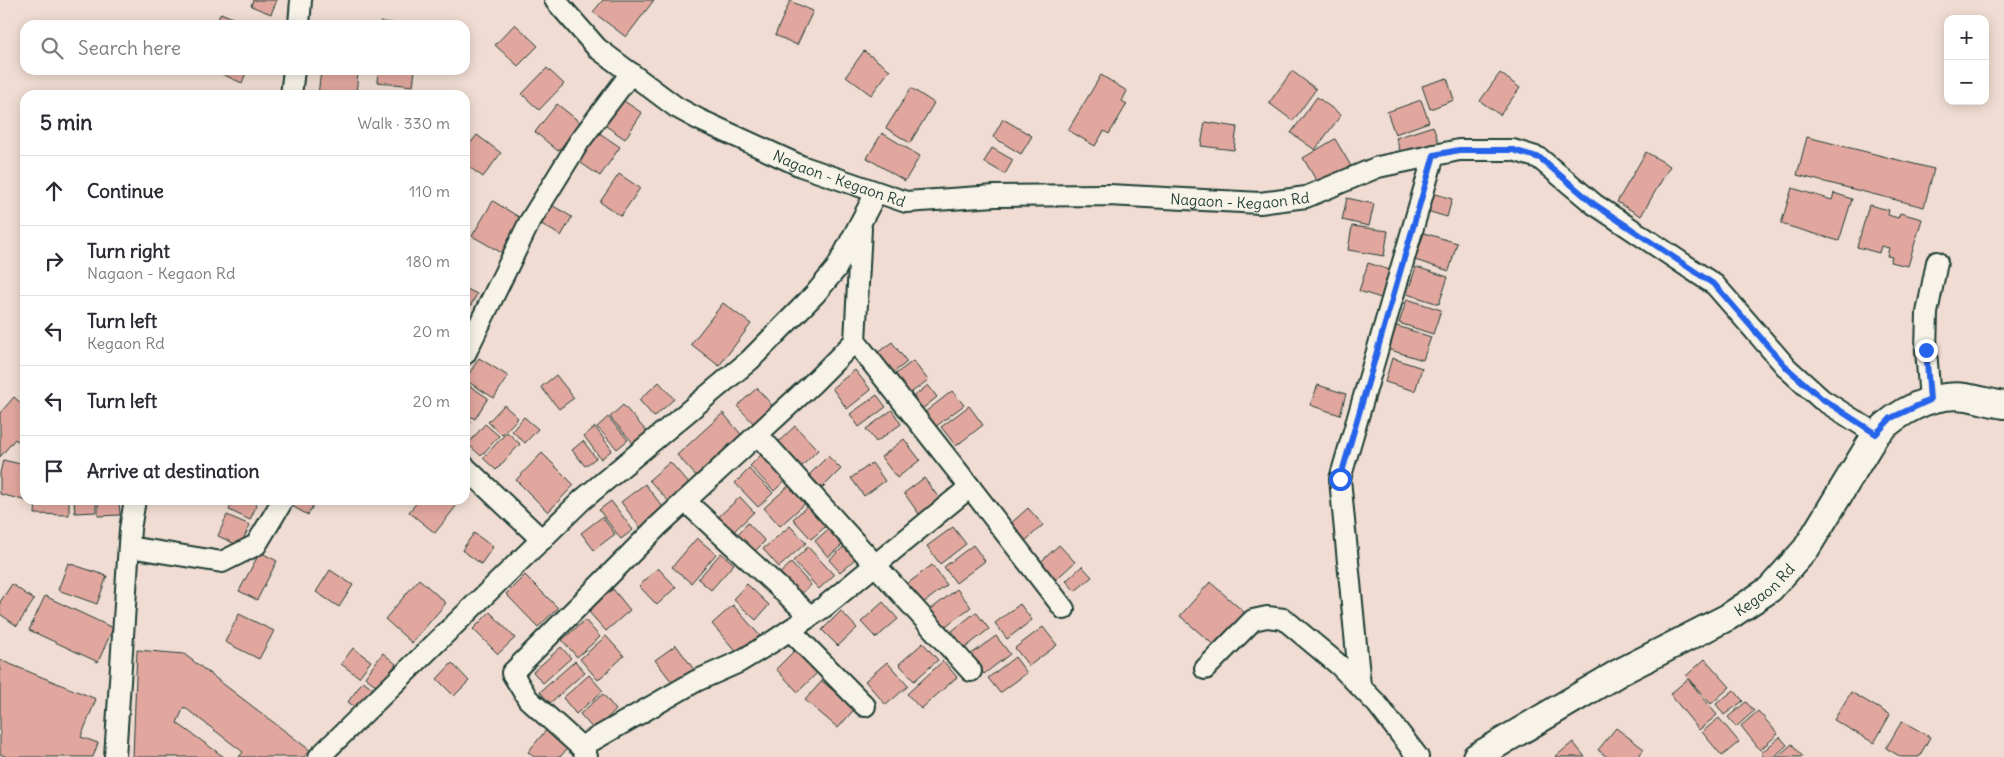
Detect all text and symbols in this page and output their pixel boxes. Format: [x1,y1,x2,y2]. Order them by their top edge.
map controls [1944,15,1989,105]
button: + [1944,15,1989,60]
search box [20,20,470,75]
icon: search [38,34,66,62]
text: Search here [78,36,181,60]
button: − [1944,60,1989,105]
text: 5 min [40,109,92,136]
text: Walk · 330 m [357,113,450,133]
street label: Nagaon - Kegaon Rd [770,145,908,211]
icon: ahead [40,177,68,205]
text: Continue [87,179,164,203]
text: 110 m [409,181,450,201]
street label: Nagaon - Kegaon Rd [1170,187,1311,213]
text: Turn right [87,239,170,263]
icon: right [40,247,68,275]
text: 180 m [406,251,450,271]
text: Nagaon - Kegaon Rd [87,263,235,283]
text: Turn left [87,309,157,333]
icon: left [40,317,68,345]
text: 20 m [413,321,450,341]
text: Kegaon Rd [87,333,165,353]
route end [1915,339,1938,362]
icon: left [40,387,68,415]
text: Turn left [87,389,157,413]
text: 20 m [413,391,450,411]
icon: arrive [40,457,68,485]
text: Arrive at destination [87,459,260,483]
route start [1329,468,1352,491]
street label: Kegaon Rd [1730,559,1798,620]

